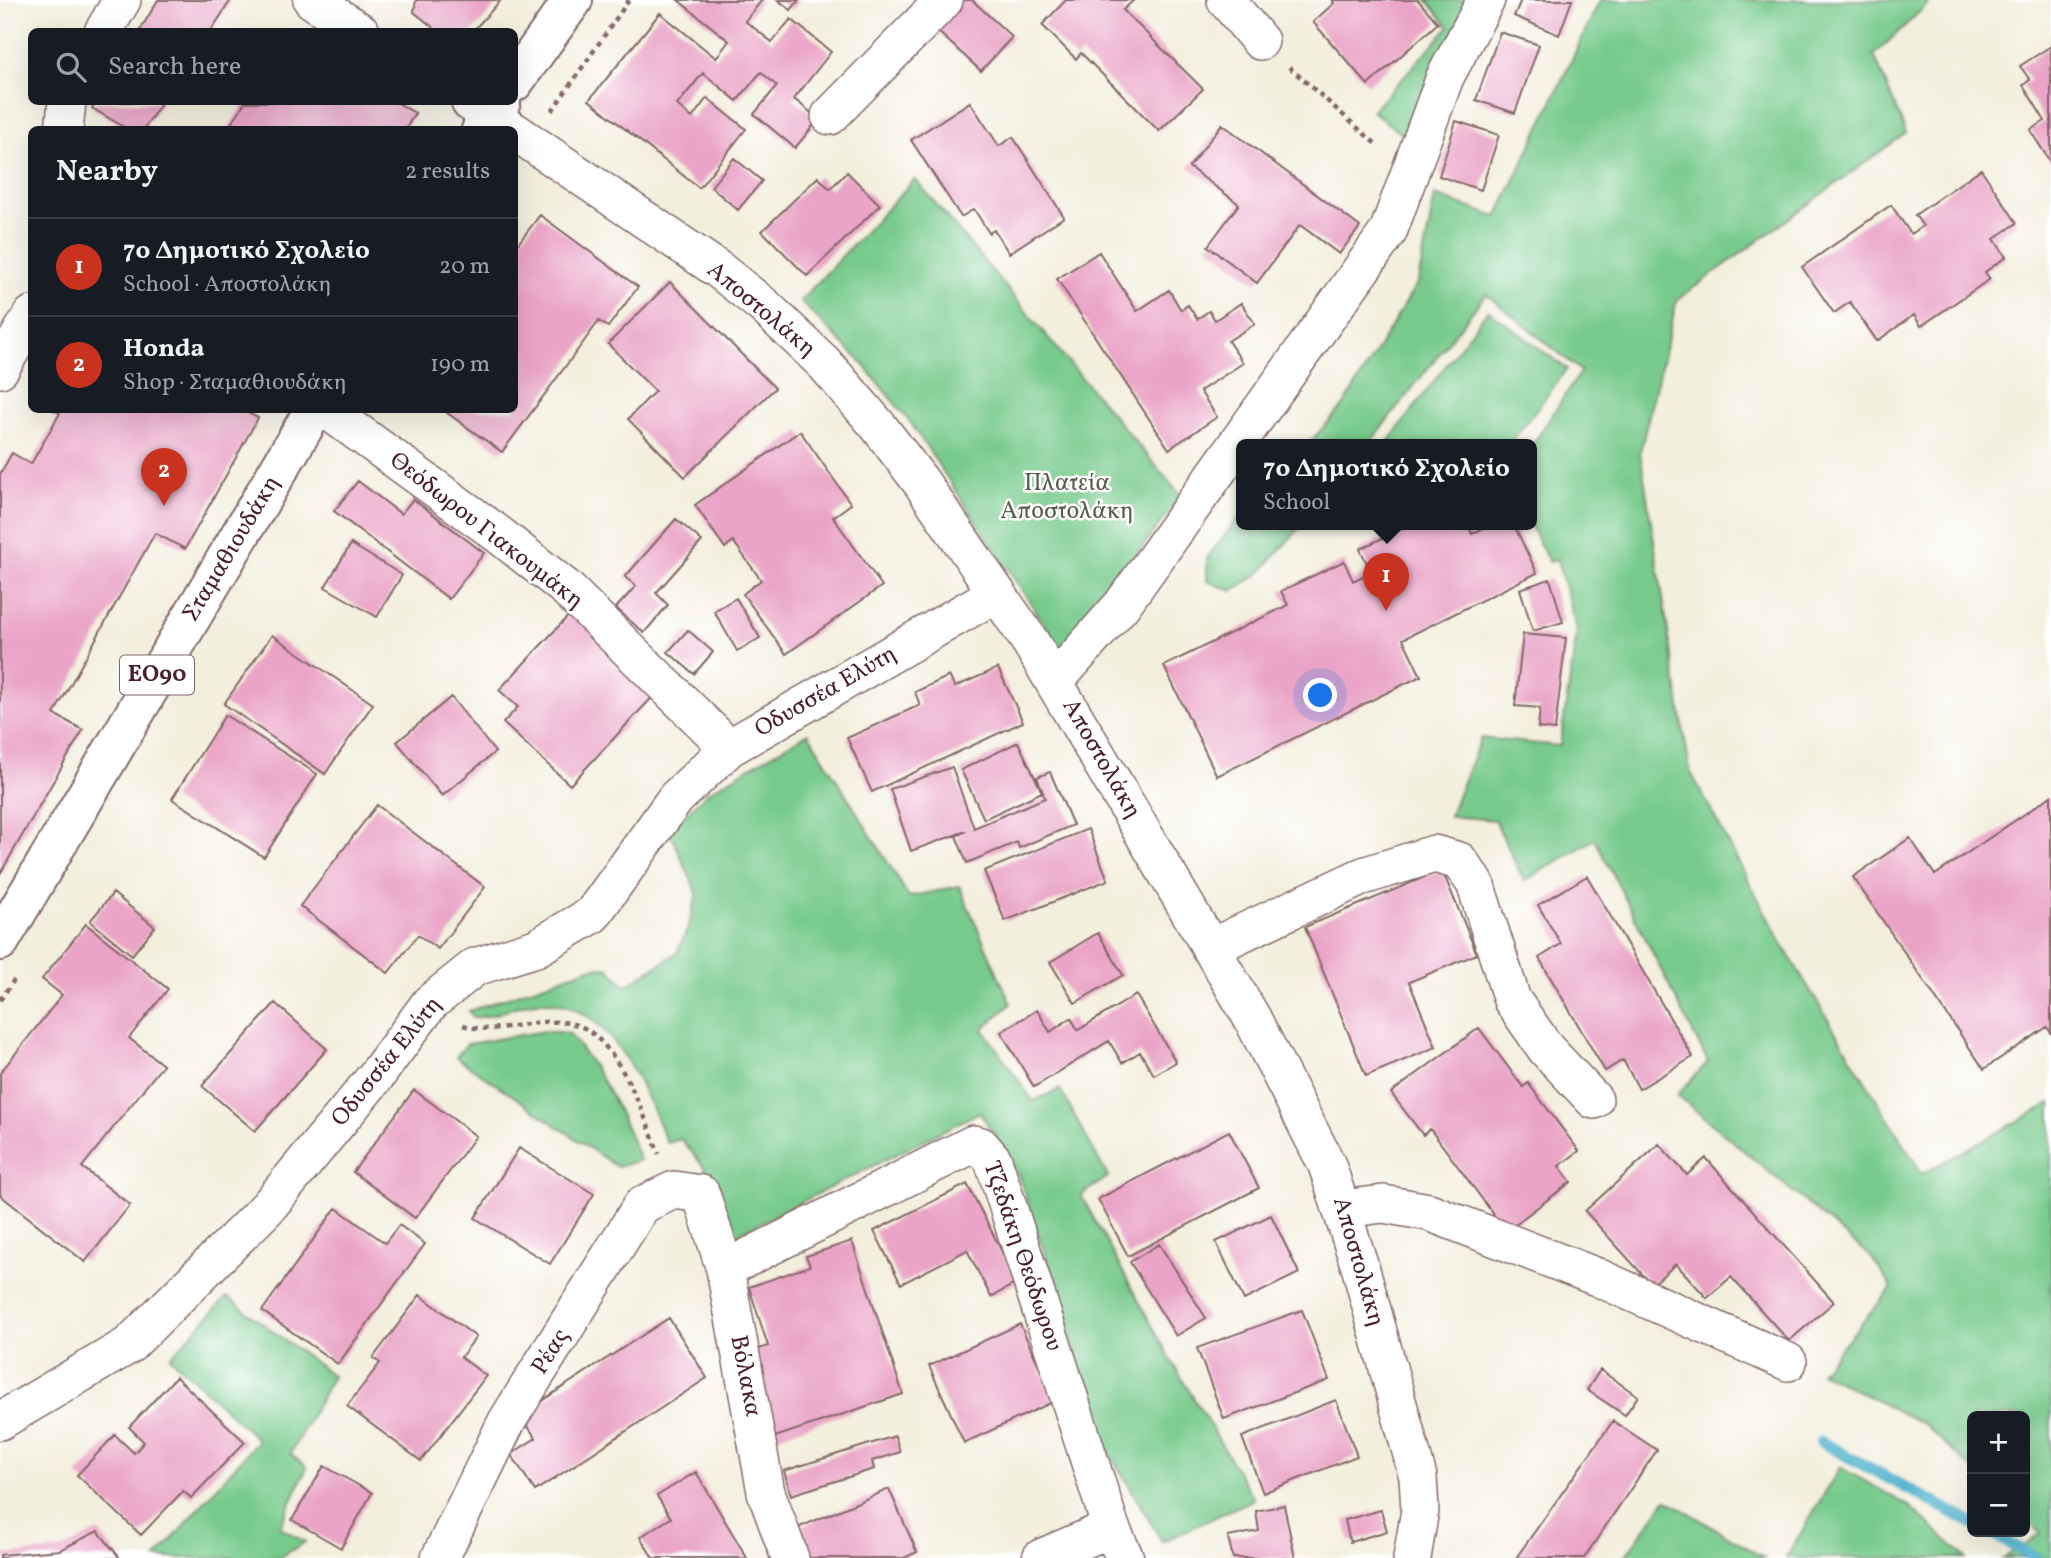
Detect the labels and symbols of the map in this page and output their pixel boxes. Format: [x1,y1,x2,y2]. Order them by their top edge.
street label: Αποστολάκη [699,254,823,366]
street label: Θεόδωρου Γιακουμάκη [382,444,590,618]
pin: 2 [141,448,187,506]
park label: Πλατεία Αποστολάκη [1000,467,1134,529]
street label: Σταμαθιουδάκη [175,469,289,629]
pin: 1 [1363,553,1409,611]
street label: Οδυσσέα Ελύτη [749,638,903,746]
road number: ΕΟ90 [120,656,194,694]
your location [1303,678,1337,712]
street label: Αποστολάκη [1053,693,1149,825]
street label: Οδυσσέα Ελύτη [324,990,450,1134]
street label: Τζεδάκη Θεόδωρου [974,1156,1070,1356]
street label: Αποστολάκη [1323,1193,1393,1331]
street label: Ρέας [524,1322,578,1382]
street label: Βόλακα [720,1332,770,1420]

